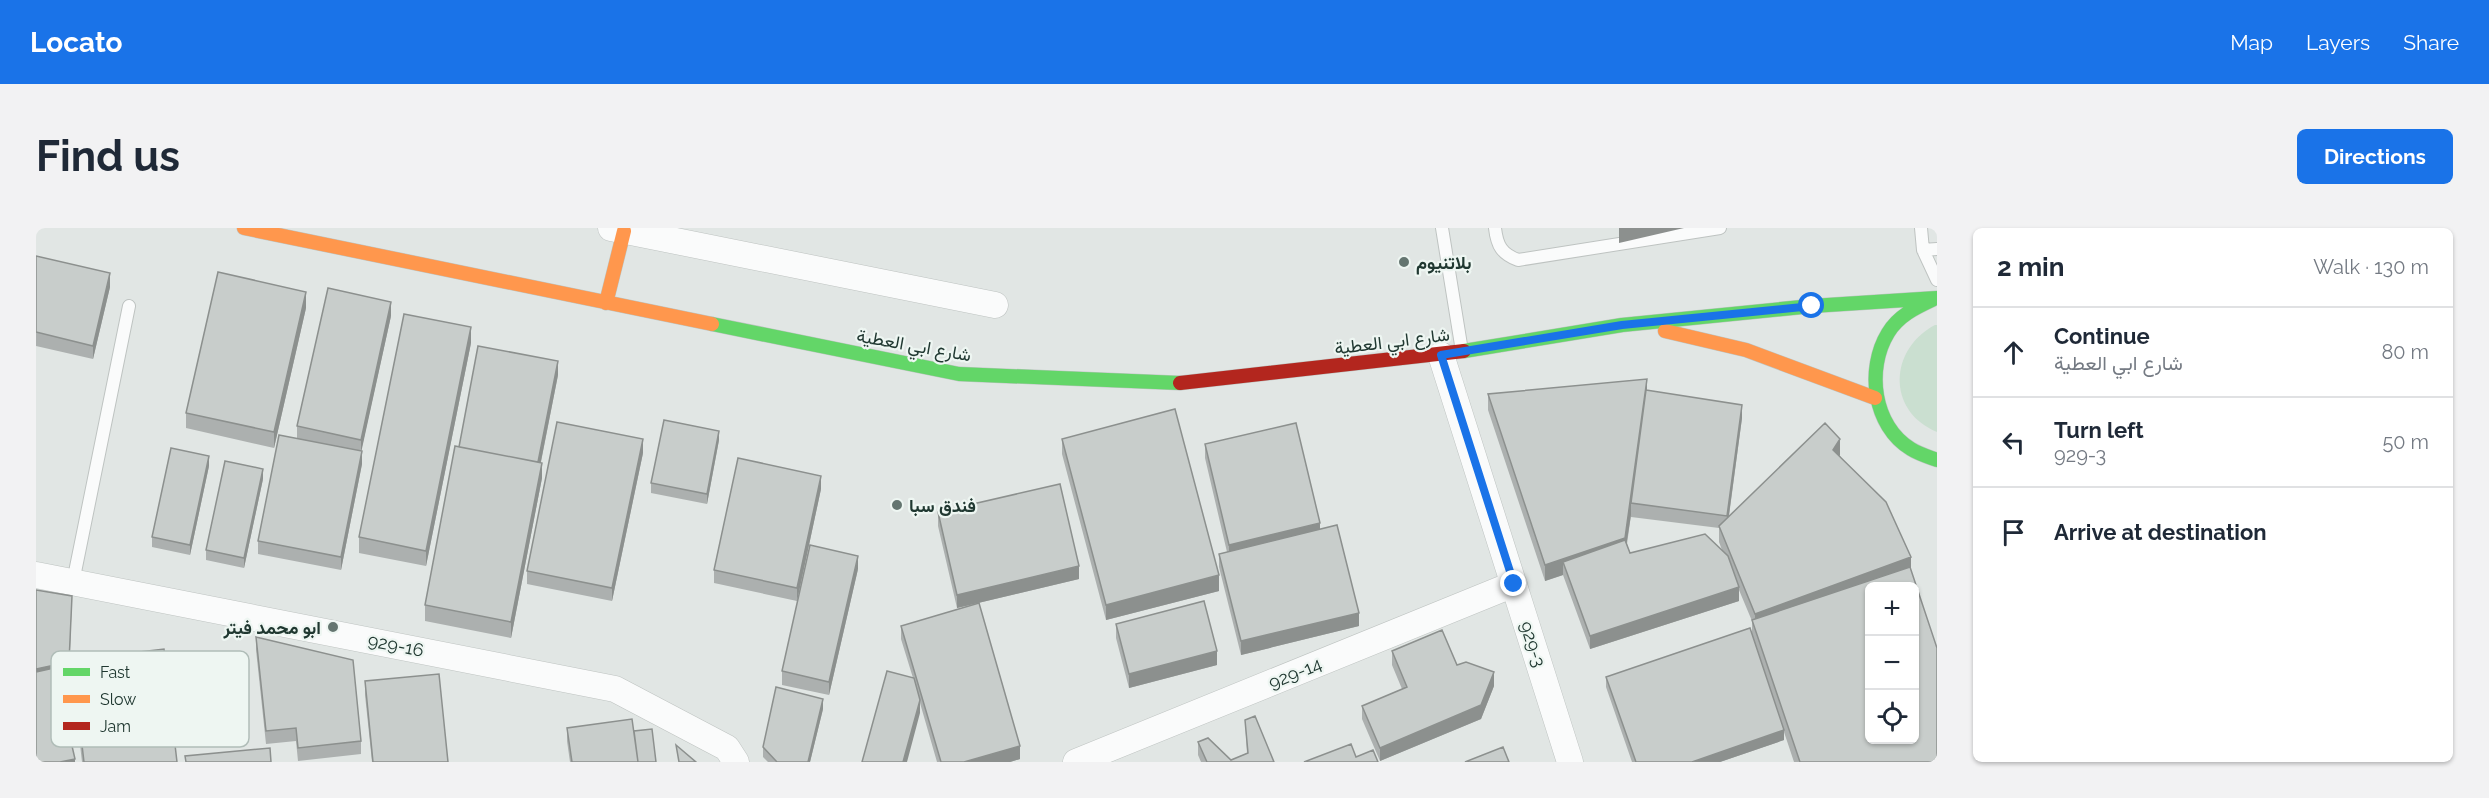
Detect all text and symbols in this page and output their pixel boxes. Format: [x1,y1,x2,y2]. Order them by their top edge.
text: Locato [30,26,122,59]
text: Map [2230,30,2273,55]
text: Layers [2306,30,2370,55]
text: Share [2403,30,2459,55]
button: Directions [2297,129,2453,184]
text: Find us [36,132,180,181]
place label: بلاتنيوم [1416,252,1471,275]
text: 2 min [1997,252,2064,282]
marker: بلاتنيوم [1397,255,1411,269]
text: Walk · 130 m [2313,255,2429,279]
route start [1798,292,1824,318]
text: Continue [2054,323,2150,349]
street label: شارع ابي العطية [1333,324,1451,363]
street label: شارع ابي العطية [854,325,973,370]
icon: ahead [1997,336,2030,369]
text: 80 m [2381,340,2429,364]
text: شارع ابي العطية [2054,351,2183,375]
text: Turn left [2054,417,2144,443]
icon: left [1997,426,2030,459]
text: 50 m [2382,430,2429,454]
text: 929-3 [2054,443,2106,467]
place label: فندق سبا [909,495,976,517]
marker: فندق سبا [890,498,904,512]
icon: arrive [1997,516,2030,549]
text: Arrive at destination [2054,519,2267,545]
route end [1500,570,1526,596]
map controls [1865,582,1919,744]
button: + [1865,582,1919,636]
place label: ابو محمد فيتر [222,617,321,639]
street label: 929-3 [1516,618,1550,670]
marker: ابو محمد فيتر [326,620,340,634]
street label: 929-16 [366,629,426,661]
button: − [1865,636,1919,690]
legend [51,651,249,747]
street label: 929-14 [1265,653,1325,693]
text: Fast [100,663,131,682]
text: Slow [100,690,136,709]
button: locate [1865,690,1919,744]
text: Jam [100,717,131,736]

